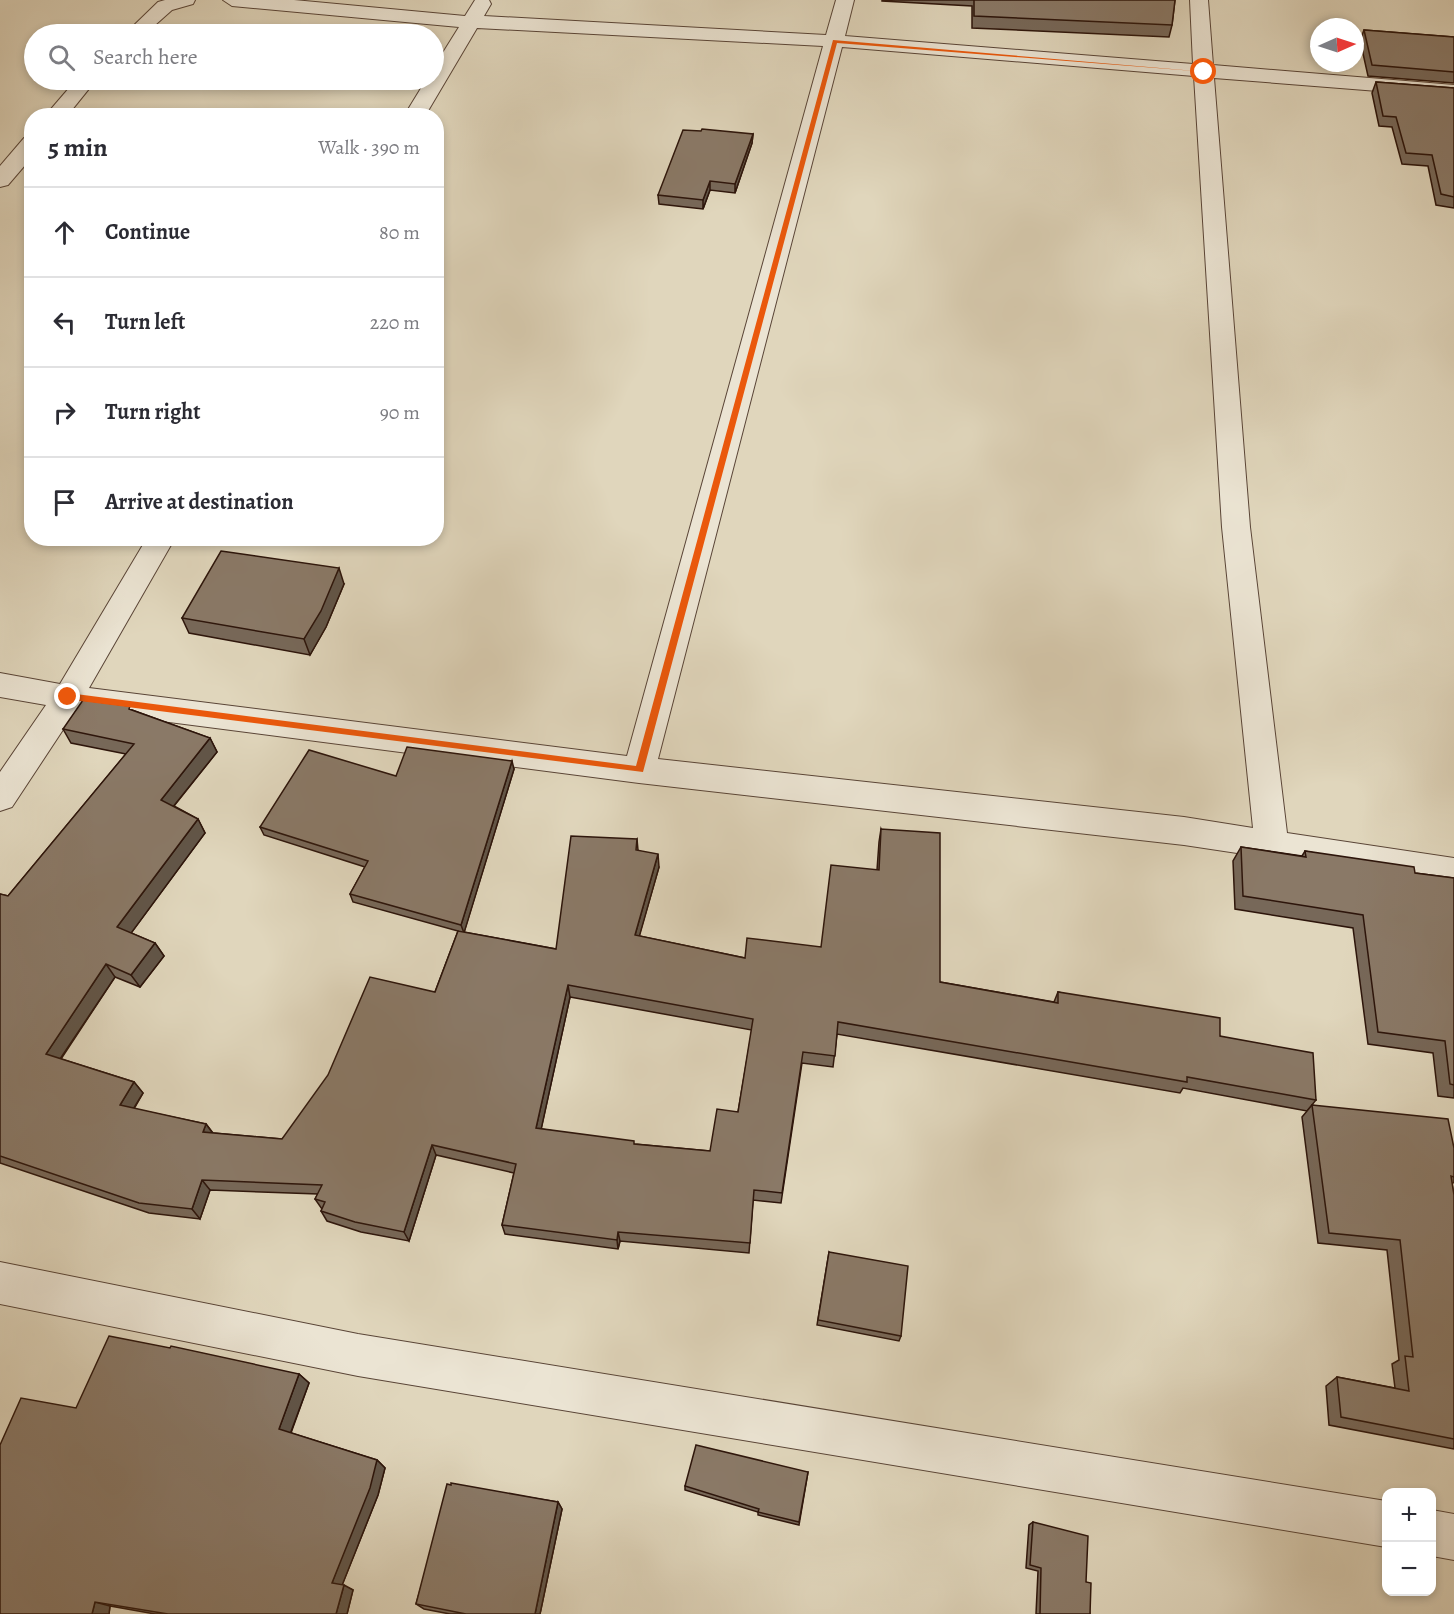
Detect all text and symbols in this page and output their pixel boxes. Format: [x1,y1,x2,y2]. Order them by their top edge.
north arrow [1310,18,1364,72]
search box [24,24,444,90]
icon: search [45,41,78,74]
text: Search here [93,42,198,72]
route start [1190,58,1216,84]
text: 5 min [48,130,108,165]
text: Walk · 390 m [318,134,420,161]
icon: ahead [48,216,81,249]
text: Continue [105,217,190,247]
text: 80 m [379,219,420,246]
icon: left [48,306,81,339]
text: Turn left [105,307,185,337]
text: 220 m [370,309,420,336]
icon: right [48,396,81,429]
text: Turn right [105,397,201,427]
text: 90 m [380,399,420,426]
icon: arrive [48,486,81,519]
text: Arrive at destination [105,487,294,517]
route end [54,683,80,709]
map controls [1382,1488,1436,1596]
button: + [1382,1488,1436,1542]
button: − [1382,1542,1436,1596]

